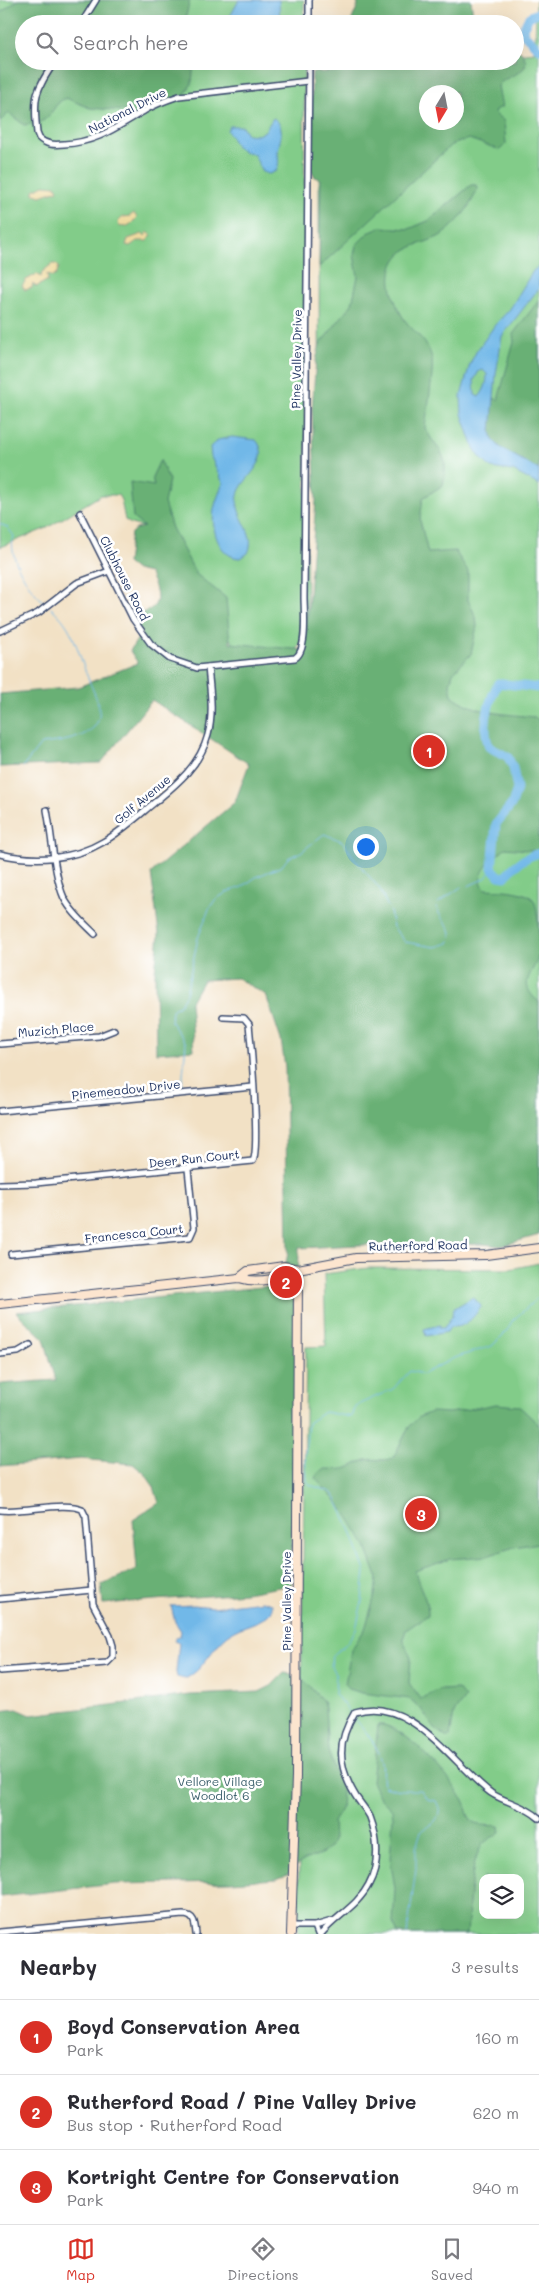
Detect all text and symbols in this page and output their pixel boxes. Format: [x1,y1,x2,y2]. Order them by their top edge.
search box [15,15,524,70]
icon: search [33,29,61,57]
text: Search here [73,30,189,55]
street label: National Drive [85,84,169,136]
north arrow [419,85,464,130]
street label: Pine Valley Drive [287,309,305,409]
street label: Clubhouse Road [97,533,153,624]
pin: 1 [413,732,445,770]
street label: Golf Avenue [110,771,174,827]
your location [353,834,379,860]
street label: Muzich Place [17,1018,95,1040]
street label: Pinemeadow Drive [71,1075,181,1103]
street label: Deer Run Court [148,1145,240,1171]
street label: Francesca Court [84,1220,184,1246]
street label: Rutherford Road [368,1236,468,1254]
pin: 2 [270,1263,302,1301]
pin: 3 [405,1495,437,1533]
street label: Pine Valley Drive [278,1551,294,1651]
park label: Vellore Village Woodlot 6 [178,1773,262,1803]
map controls [479,1874,524,1919]
button: layers [479,1874,524,1919]
text: Nearby [20,1953,97,1980]
text: 3 results [451,1956,519,1977]
text: Boyd Conservation Area [67,2014,300,2039]
text: 1 [32,2027,40,2048]
text: 160 m [474,2027,519,2048]
text: Park [67,2039,103,2060]
text: Rutherford Road / Pine Valley Drive [67,2089,416,2114]
text: 2 [32,2102,40,2123]
text: 620 m [473,2102,519,2123]
text: Bus stop · Rutherford Road [67,2114,282,2135]
text: Kortright Centre for Conservation [67,2164,399,2189]
text: 3 [31,2177,41,2198]
text: 940 m [472,2177,519,2198]
text: Park [67,2189,103,2210]
tab: Map [66,2235,95,2284]
tab: Directions [227,2235,299,2284]
tab: Saved [431,2235,473,2284]

